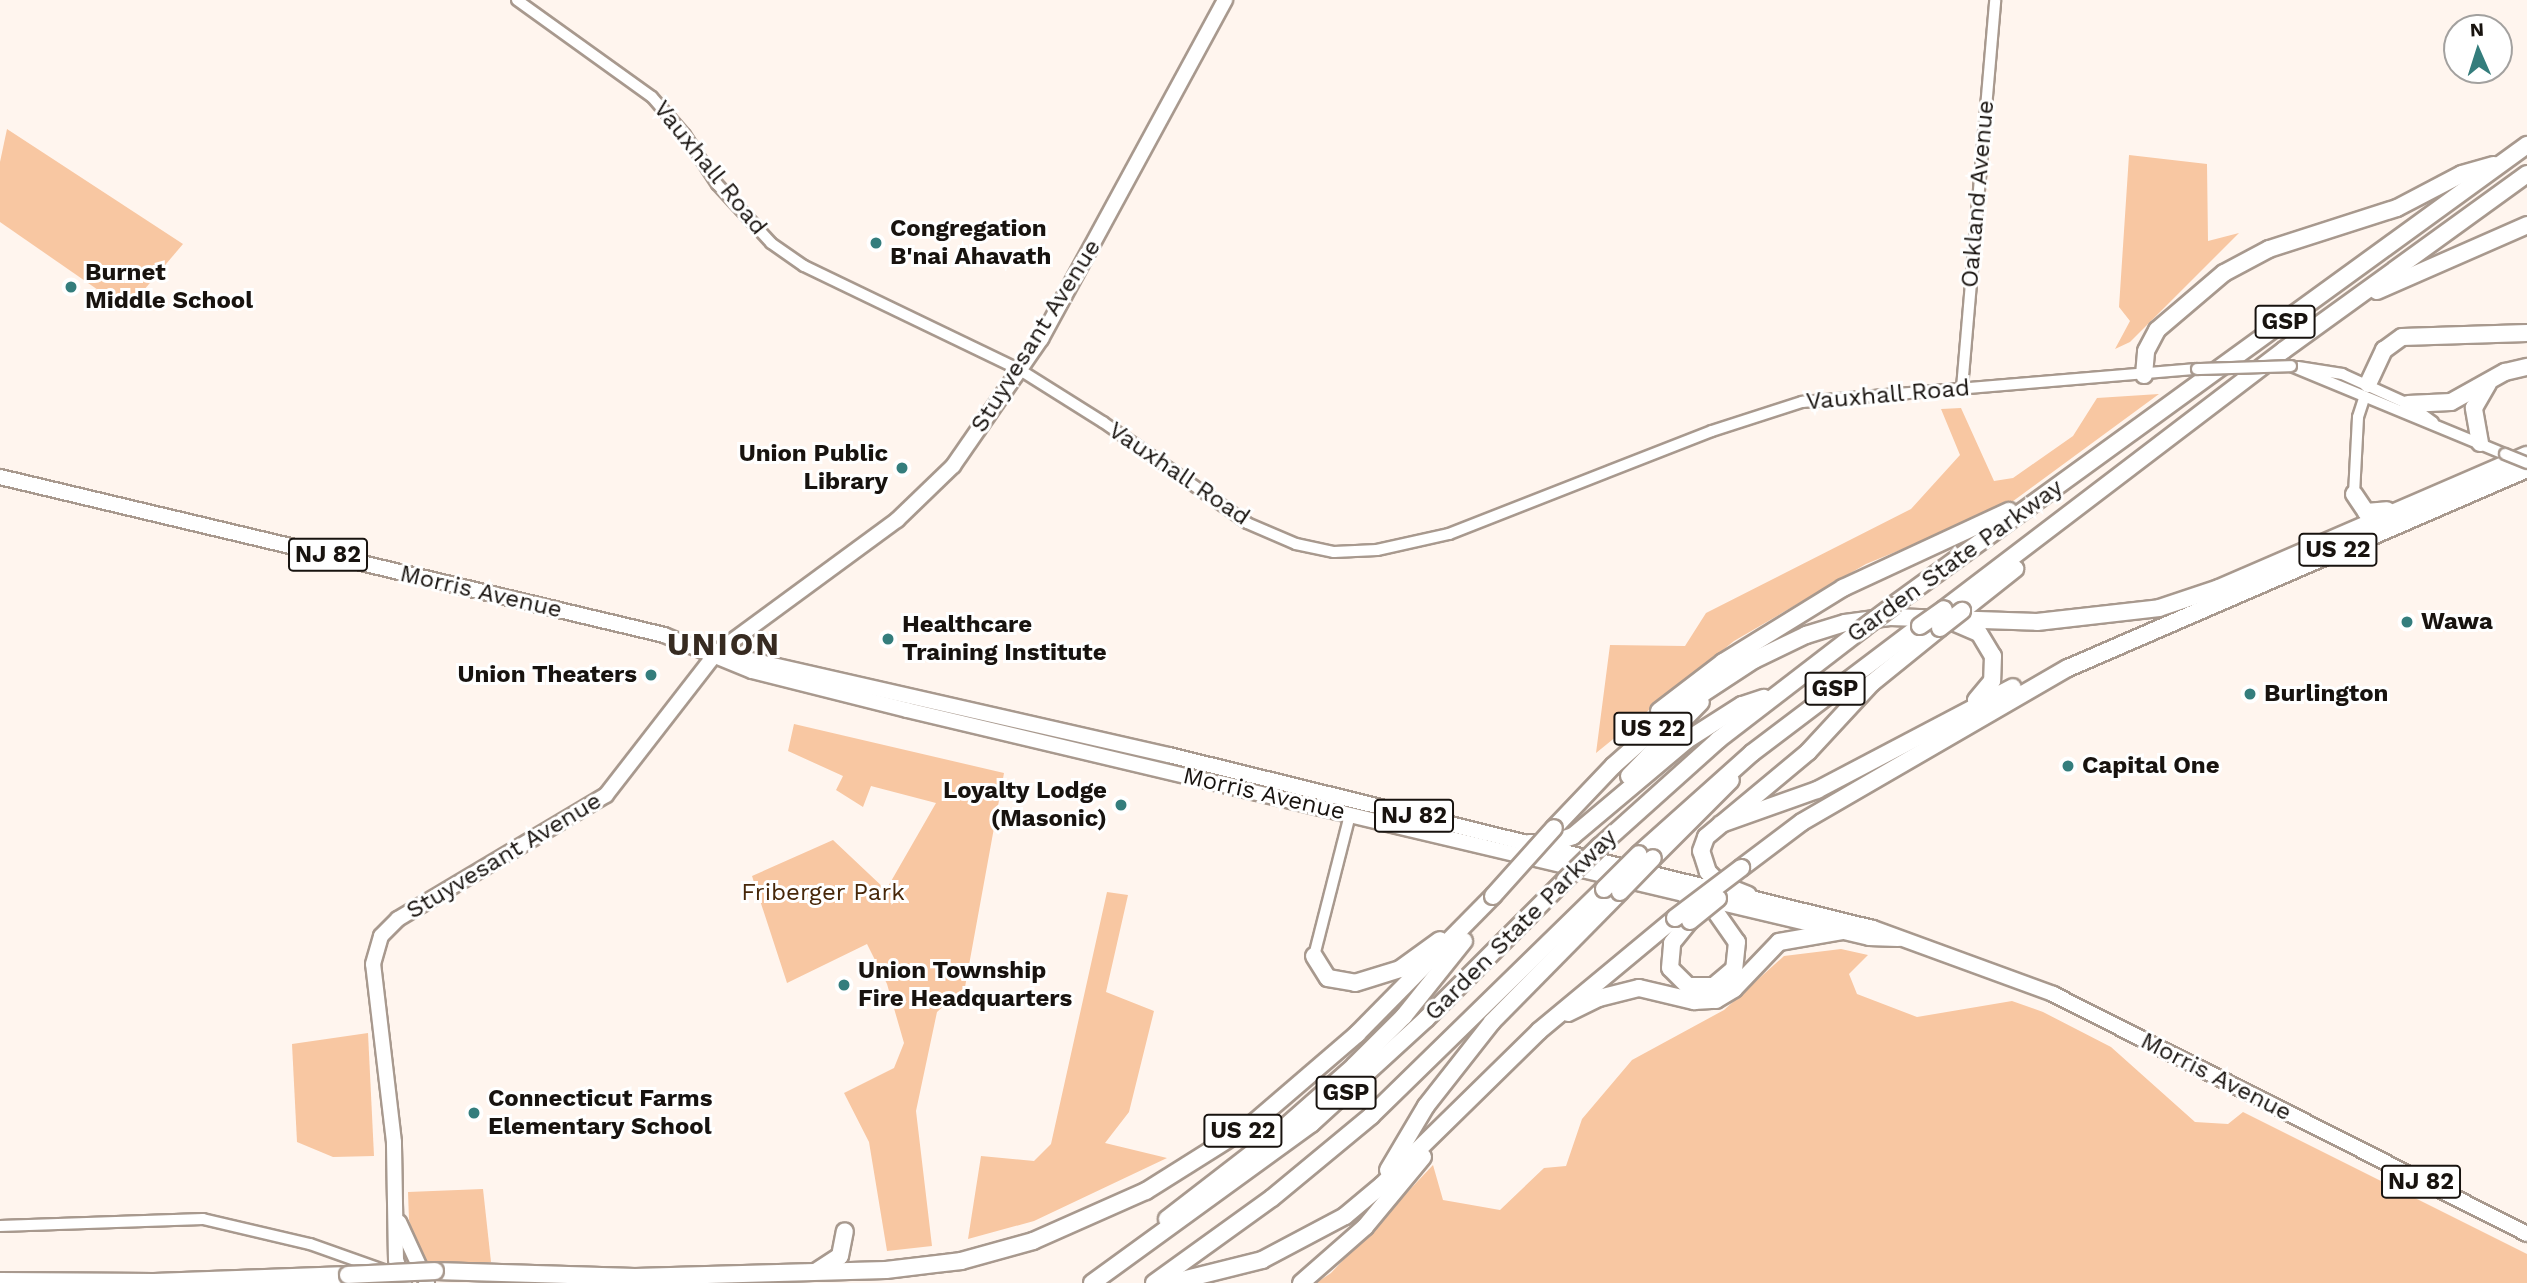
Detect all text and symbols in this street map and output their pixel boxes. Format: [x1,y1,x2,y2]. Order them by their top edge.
north arrow [2443,14,2513,84]
text: N [2469,18,2485,41]
street label: Vauxhall Road [647,95,773,241]
street label: Oakland Avenue [1955,99,2001,289]
place label: Congregation B'nai Ahavath [890,215,1052,271]
street label: Stuyvesant Avenue [965,234,1107,438]
marker: Congregation B'nai Ahavath [868,235,884,251]
place label: Burnet Middle School [85,259,253,315]
marker: Burnet Middle School [63,279,79,295]
road number: GSP [2254,302,2316,342]
street label: Vauxhall Road [1804,373,1972,417]
street label: Vauxhall Road [1102,416,1256,532]
place label: Union Public Library [739,440,888,496]
marker: Union Public Library [894,460,910,476]
street label: Garden State Parkway [1842,473,2068,649]
road number: US 22 [2298,530,2378,570]
road number: NJ 82 [288,536,368,575]
street label: Morris Avenue [397,559,565,625]
place label: Wawa [2421,608,2493,636]
place label: Healthcare Training Institute [902,611,1107,667]
marker: Wawa [2399,614,2415,630]
district label: UNION [668,625,780,663]
marker: Healthcare Training Institute [880,631,896,647]
place label: Union Theaters [457,661,637,689]
marker: Union Theaters [643,667,659,683]
road number: GSP [1804,670,1867,708]
place label: Burlington [2264,680,2388,708]
marker: Burlington [2242,686,2258,702]
road number: US 22 [1613,709,1693,748]
place label: Capital One [2082,752,2220,780]
marker: Capital One [2060,758,2076,774]
street label: Morris Avenue [1180,761,1348,827]
place label: Loyalty Lodge (Masonic) [942,777,1107,833]
street label: Stuyvesant Avenue [401,786,607,926]
road number: NJ 82 [1374,796,1454,836]
marker: Loyalty Lodge (Masonic) [1113,797,1129,813]
street label: Garden State Parkway [1419,823,1623,1027]
park label: Friberger Park [741,879,905,907]
place label: Union Township Fire Headquarters [858,957,1072,1013]
marker: Union Township Fire Headquarters [836,977,852,993]
street label: Morris Avenue [2135,1026,2297,1128]
road number: GSP [1314,1074,1378,1112]
place label: Connecticut Farms Elementary School [488,1085,712,1141]
marker: Connecticut Farms Elementary School [466,1105,482,1121]
road number: US 22 [1203,1112,1283,1150]
road number: NJ 82 [2381,1162,2461,1202]

